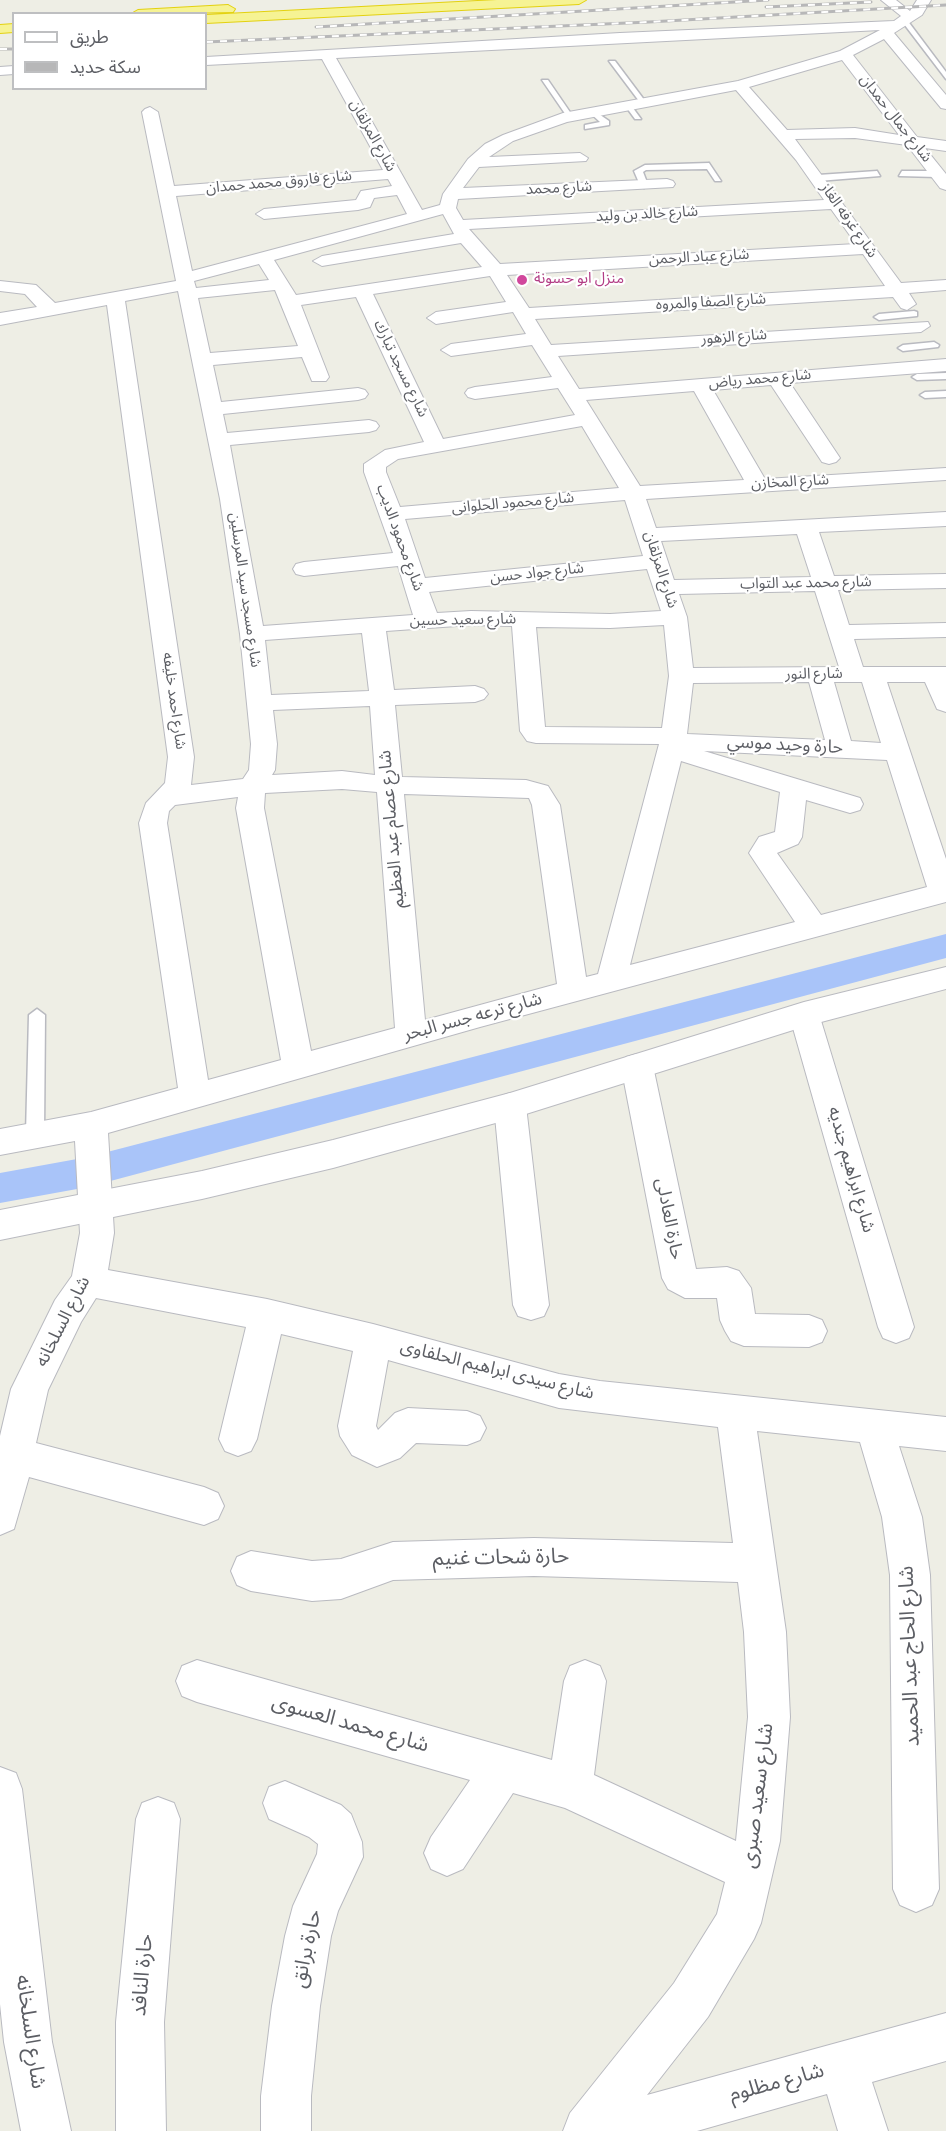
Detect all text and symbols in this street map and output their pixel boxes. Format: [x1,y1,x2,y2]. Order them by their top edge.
legend [12,12,207,90]
text: طريق [70,25,109,50]
text: سكة حديد [70,55,141,80]
street label: شارع جمال حمدان [855,71,935,167]
street label: شارع المزلقان [345,97,399,175]
street label: شارع فاروق محمد حمدان [205,168,353,198]
street label: شارع محمد [525,178,593,200]
street label: شارع غرفه الغاز [816,180,880,262]
street label: شارع خالد بن وليد [595,203,699,227]
street label: شارع عباد الرحمن [648,246,750,270]
place label: منزل ابو حسونة [534,271,624,289]
marker: منزل ابو حسونة [515,273,529,287]
street label: شارع الصفا والمروه [655,291,767,315]
street label: شارع مسجد تبارك [369,318,431,420]
street label: شارع الزهور [700,327,768,349]
street label: شارع محمد رياض [708,367,812,393]
street label: شارع المخازن [751,472,829,494]
street label: شارع محمود الديب [371,482,427,594]
street label: شارع محمود الحلوانى [451,490,575,518]
street label: شارع مسجد سيد المرسلين [224,511,264,669]
street label: شارع المزلقان [639,529,681,611]
street label: شارع جواد حسن [489,560,585,588]
street label: شارع محمد عبد التواب [740,574,872,594]
street label: شارع سعيد حسين [410,611,516,631]
street label: شارع احمد خليفه [157,651,189,751]
street label: شارع النور [785,666,843,684]
street label: حارة وحيد موسي [726,732,844,760]
street label: شارع عصام عبد العظيم [375,749,411,909]
street label: شارع ترعه جسر البحر [401,989,545,1047]
street label: شارع ابراهيم جنديه [822,1105,878,1235]
street label: حارة العادلى [650,1176,686,1262]
street label: شارع السلخانه [32,1273,96,1371]
street label: شارع سيدى ابراهيم الحلفاوى [398,1336,596,1406]
street label: حارة شحات غنيم [433,1545,569,1573]
street label: شارع الحاج عبد الحميد [895,1565,927,1747]
street label: شارع محمد العسوى [269,1691,431,1759]
street label: شارع سعيد صبرى [738,1722,780,1870]
street label: حارة برانق [287,1908,329,1990]
street label: حارة النافد [128,1933,160,2017]
street label: شارع السلخانه [9,1973,49,2091]
street label: شارع مظلوم [727,2059,827,2109]

